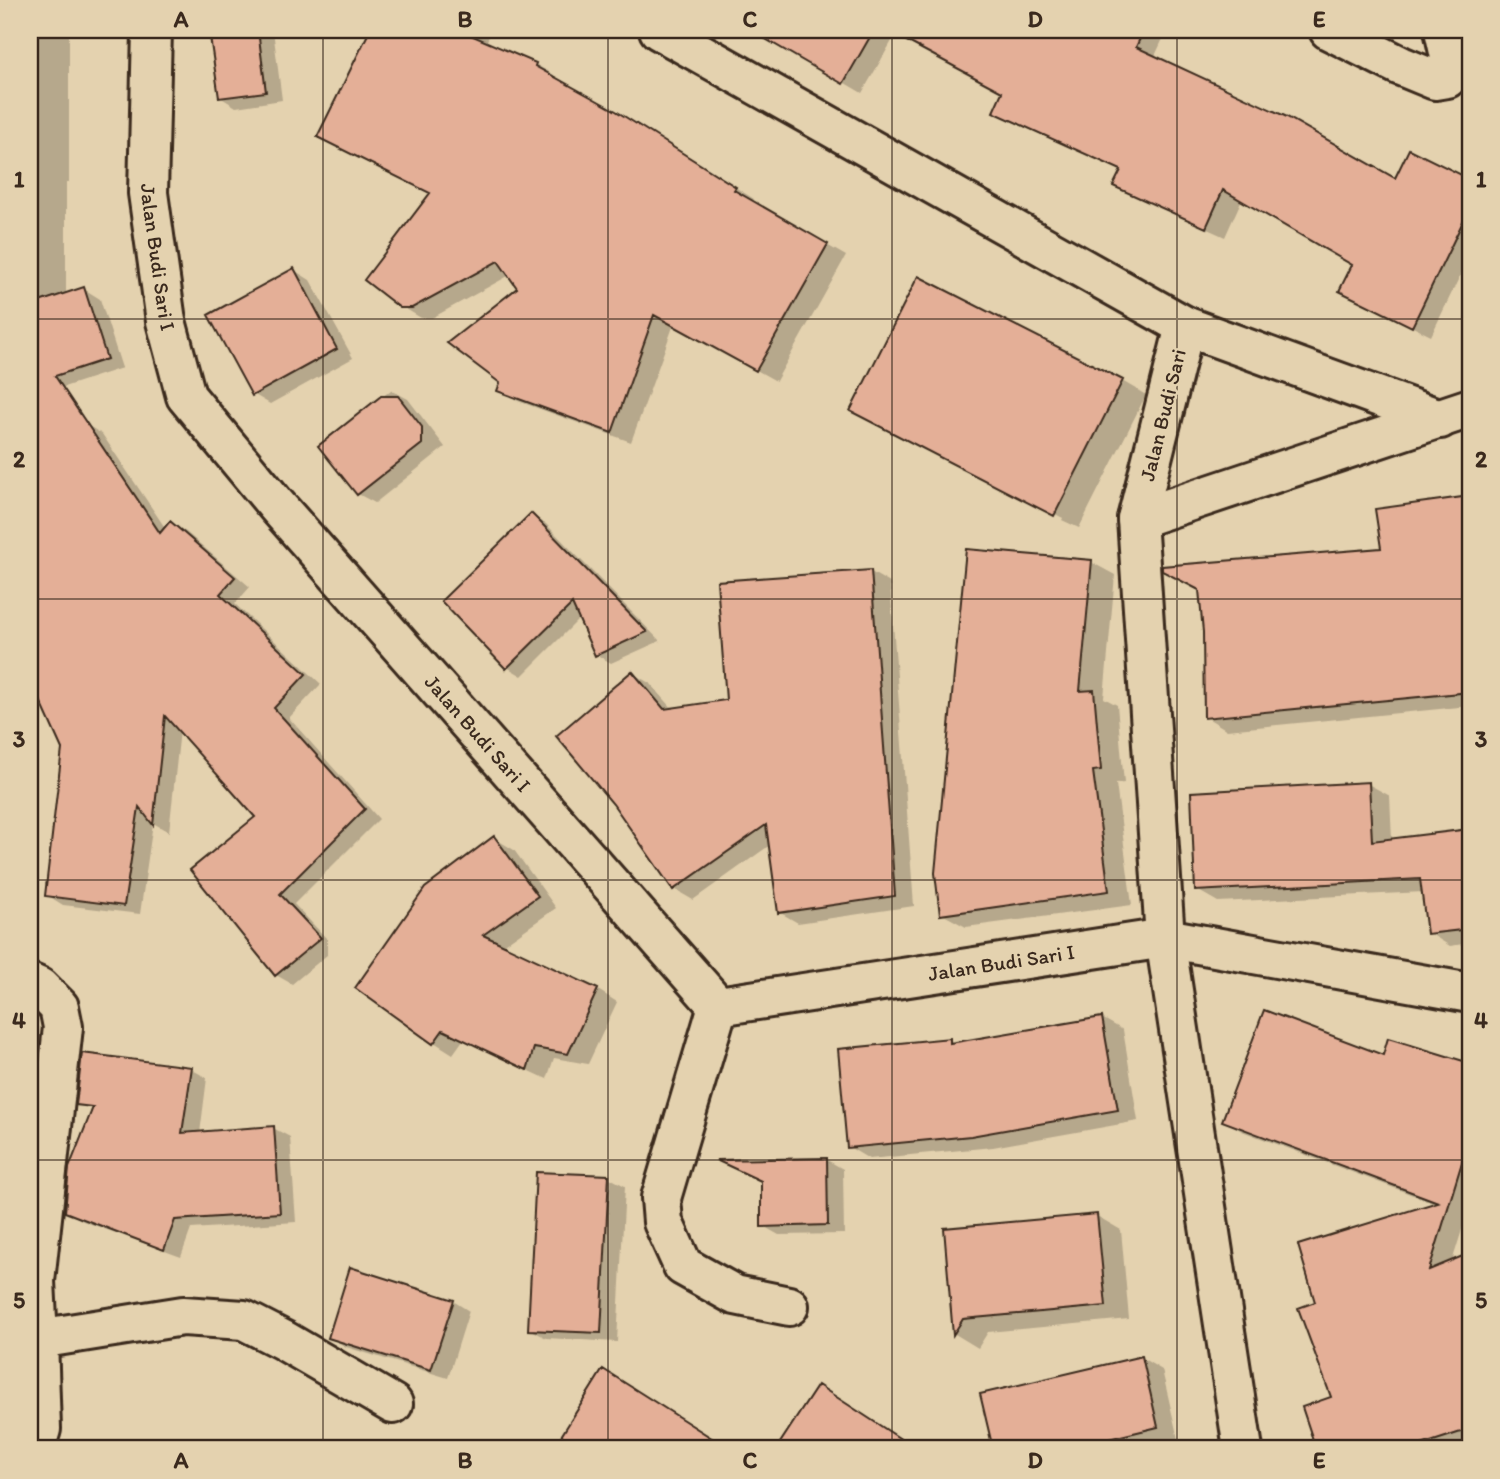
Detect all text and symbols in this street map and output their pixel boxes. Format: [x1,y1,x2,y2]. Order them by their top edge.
text: A [173,5,189,33]
text: B [458,5,473,33]
text: C [743,5,758,33]
text: D [1027,5,1043,33]
text: E [1313,5,1326,33]
text: 1 [14,165,25,193]
text: 1 [1476,165,1487,193]
street label: Jalan Budi Sari I [136,184,181,333]
street label: Jalan Budi Sari [1134,346,1191,484]
text: 2 [13,445,26,473]
text: 2 [1475,445,1488,473]
street label: Jalan Budi Sari I [420,669,536,797]
text: 3 [13,725,26,753]
text: 3 [1475,725,1488,753]
street label: Jalan Budi Sari I [926,939,1076,986]
text: 4 [12,1006,26,1034]
text: 4 [1474,1006,1488,1034]
text: 5 [13,1286,25,1314]
text: 5 [1475,1286,1487,1314]
text: A [173,1446,189,1474]
text: B [458,1446,473,1474]
text: C [743,1446,758,1474]
text: D [1027,1446,1043,1474]
text: E [1313,1446,1326,1474]

